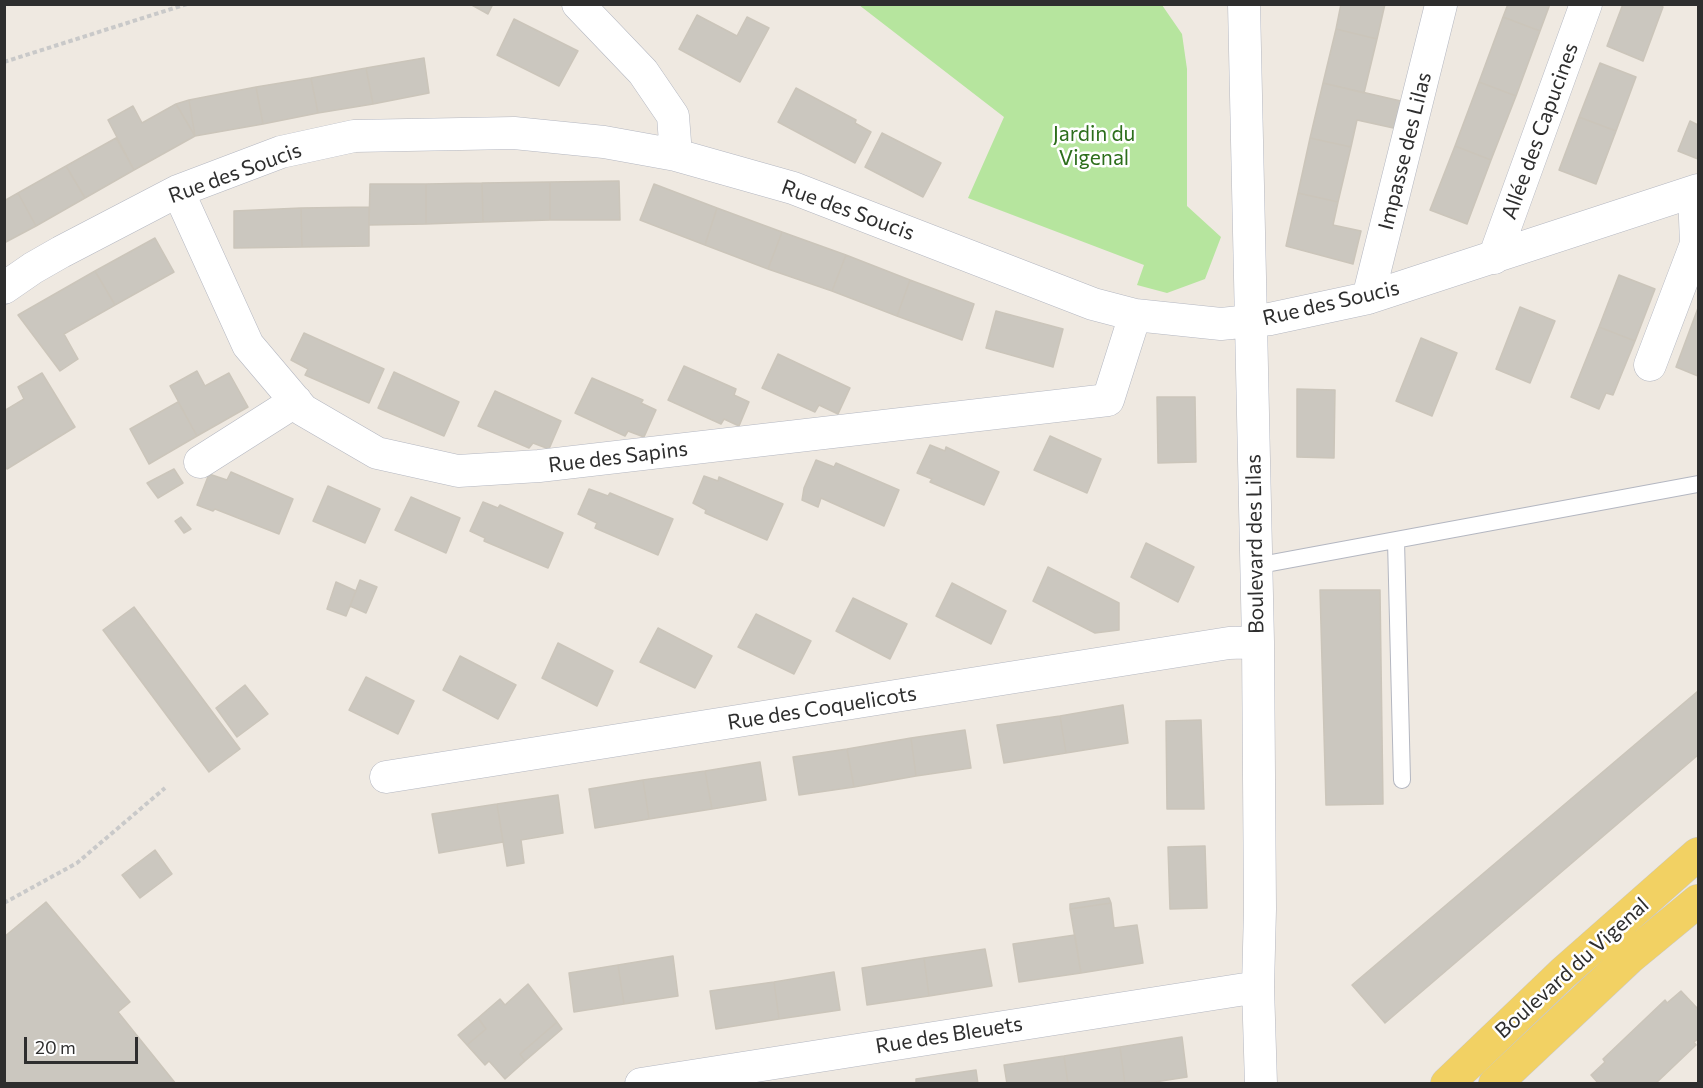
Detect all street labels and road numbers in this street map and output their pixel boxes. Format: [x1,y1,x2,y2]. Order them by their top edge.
street label: Allée des Capucines [1496,39,1584,223]
street label: Impasse des Lilas [1373,69,1437,233]
street label: Rue des Soucis [165,137,305,209]
street label: Rue des Soucis [778,174,918,246]
street label: Rue des Soucis [1260,275,1402,331]
street label: Rue des Sapins [547,436,689,478]
street label: Boulevard des Lilas [1241,454,1269,634]
street label: Rue des Coquelicots [726,681,918,735]
street label: Boulevard du Vigenal [1490,892,1654,1044]
street label: Rue des Bleuets [874,1011,1024,1059]

